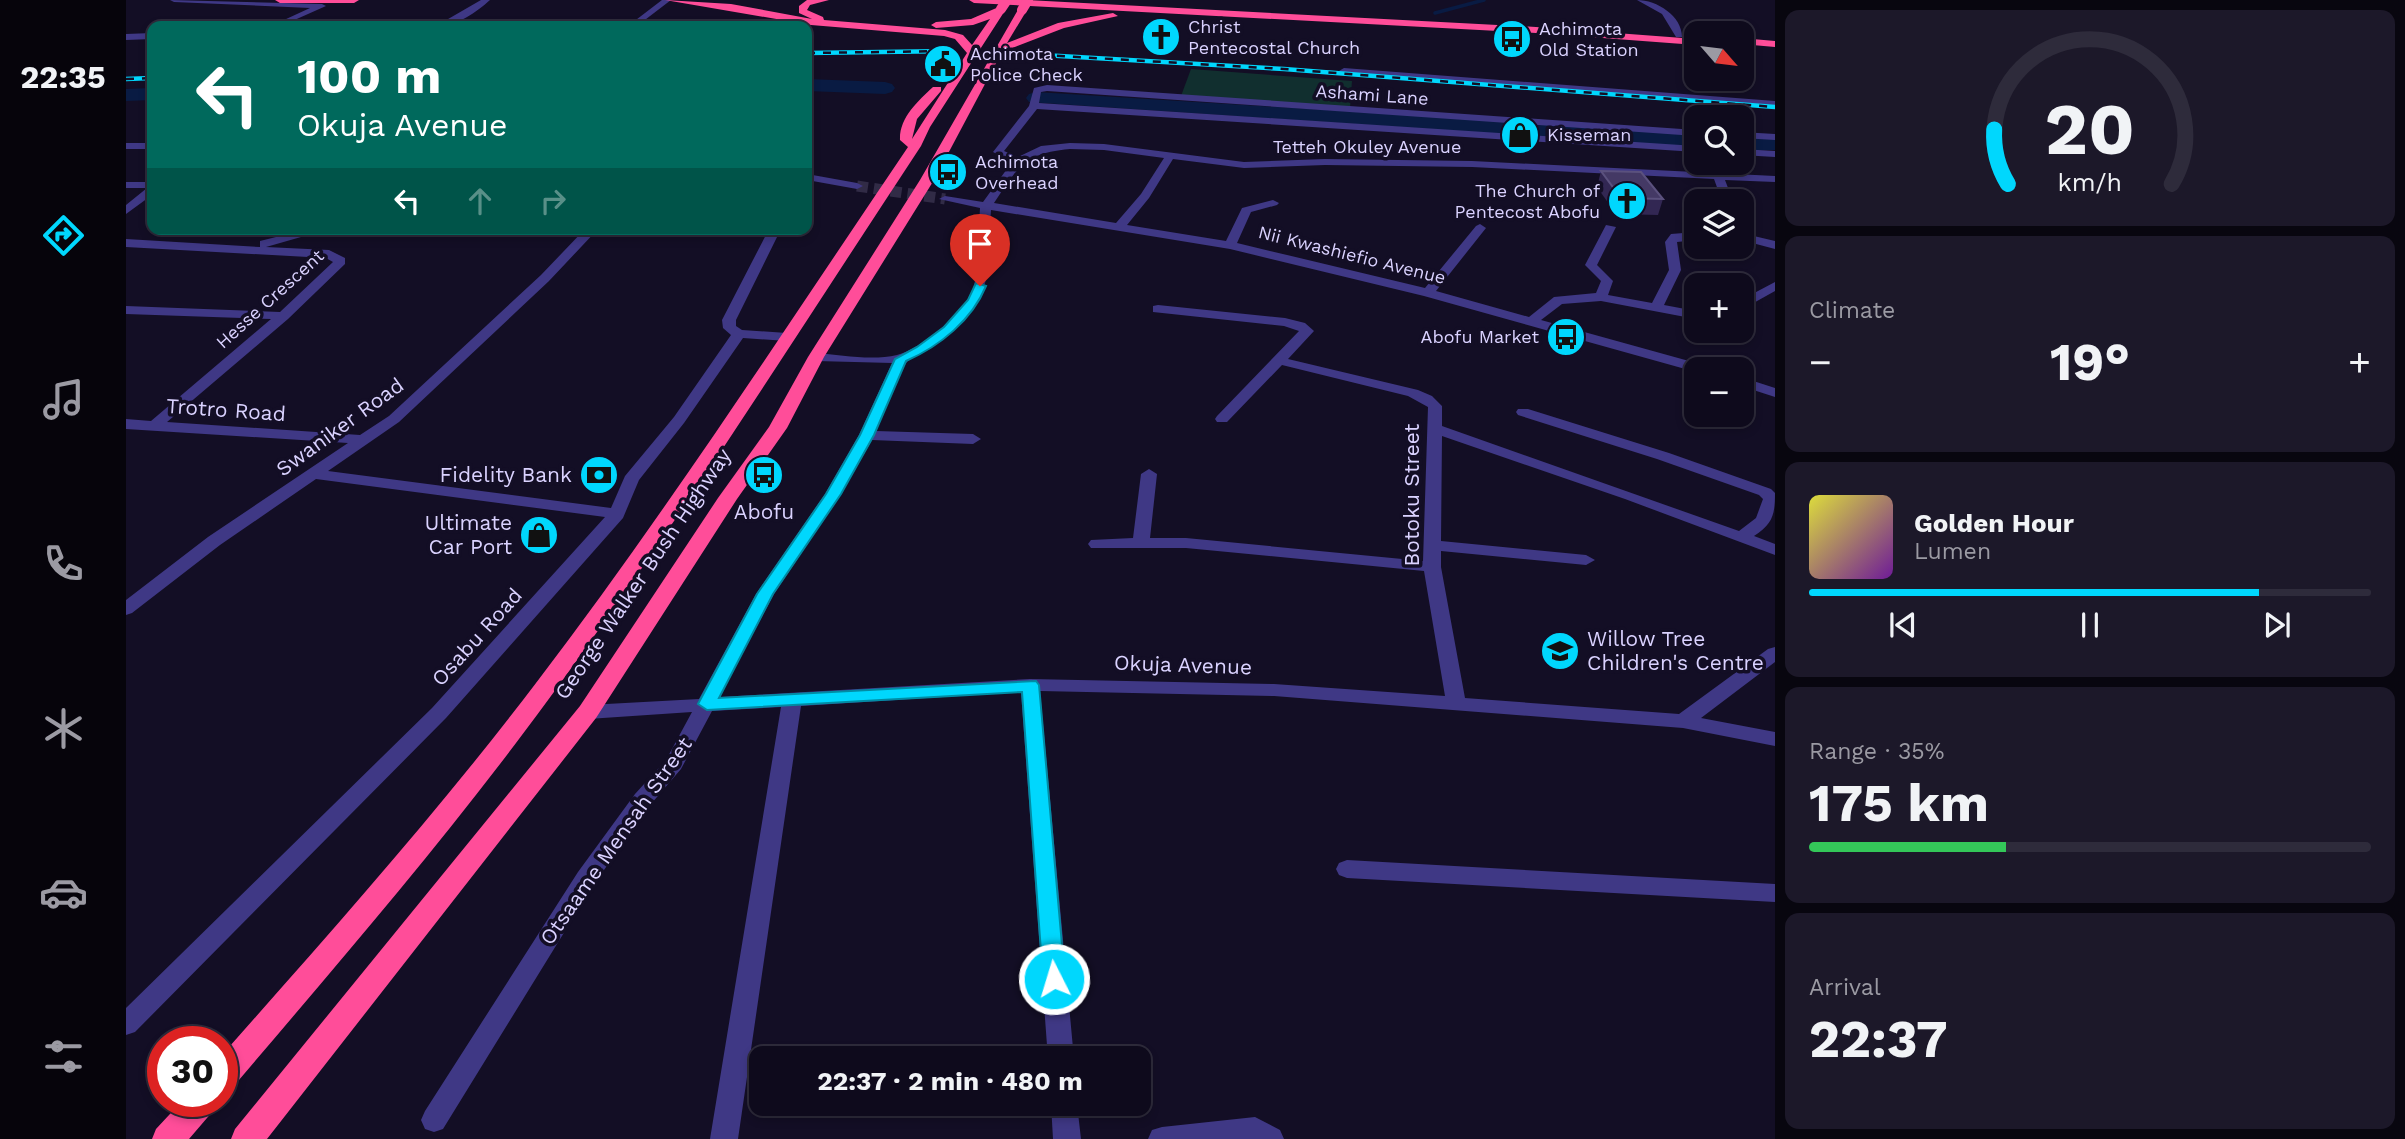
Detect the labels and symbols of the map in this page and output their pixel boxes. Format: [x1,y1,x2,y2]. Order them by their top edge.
church icon: Christ Pentecostal Church [1140,16,1182,58]
place label: Christ Pentecostal Church [1188,16,1360,58]
bus stop icon: Achimota Old Station [1491,18,1533,60]
place label: Achimota Old Station [1539,18,1639,60]
north arrow [1684,21,1754,91]
public building icon: Achimota Police Check [922,43,964,85]
place label: Achimota Police Check [970,43,1083,85]
street label: Ashami Lane [1315,80,1429,109]
shop icon: Kisseman [1499,114,1541,156]
place label: Kisseman [1547,124,1631,145]
street label: Tetteh Okuley Avenue [1273,136,1461,157]
bus stop icon: Achimota Overhead [927,151,969,193]
place label: Achimota Overhead [975,151,1059,193]
place label: The Church of Pentecost Abofu [1455,180,1600,222]
church icon: The Church of Pentecost Abofu [1606,180,1648,222]
pin [950,214,1010,286]
street label: Nii Kwashiefio Avenue [1256,221,1448,288]
street label: Hesse Crescent [212,245,328,352]
bus stop icon: Abofu Market [1545,316,1587,358]
place label: Abofu Market [1421,326,1539,347]
street label: Swaniker Road [271,372,408,481]
street label: Trotro Road [165,393,287,426]
street label: Botoku Street [1399,423,1424,566]
street label: George Walker Bush Highway [549,444,736,704]
bank icon: Fidelity Bank [578,454,620,496]
bus stop icon: Abofu [743,454,785,496]
place label: Fidelity Bank [440,462,572,487]
place label: Abofu [734,499,794,524]
place label: Ultimate Car Port [424,510,512,559]
shop icon: Ultimate Car Port [518,514,560,556]
street label: Osabu Road [426,583,527,691]
place label: Willow Tree Children's Centre [1587,626,1764,675]
school or university icon: Willow Tree Children's Centre [1539,630,1581,672]
street label: Okuja Avenue [1114,650,1252,679]
street label: Otsaame Mensah Street [534,732,697,949]
position arrow [1017,942,1091,1016]
speed limit sign: 30 [147,1026,238,1117]

